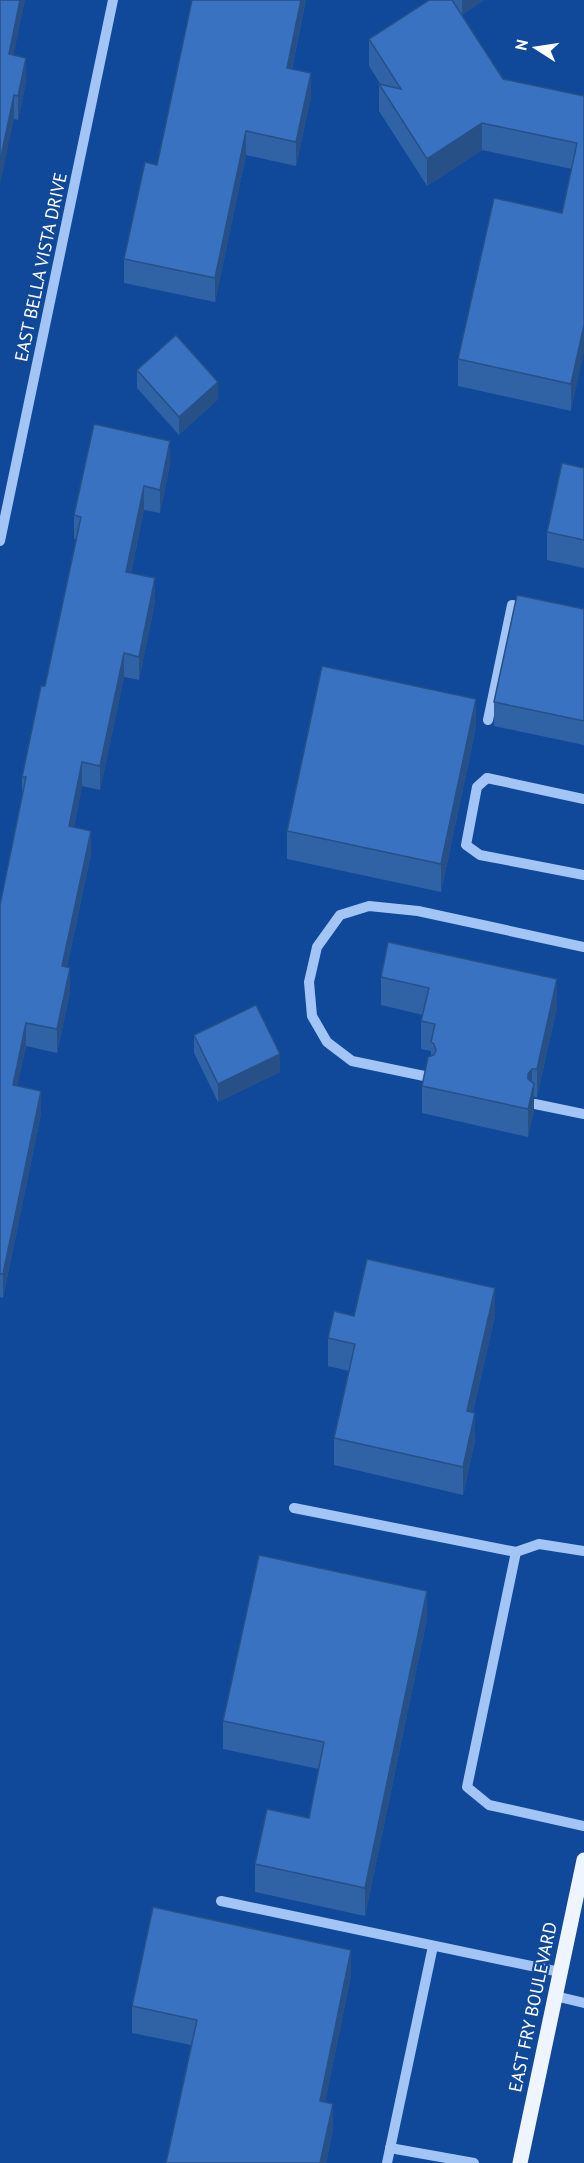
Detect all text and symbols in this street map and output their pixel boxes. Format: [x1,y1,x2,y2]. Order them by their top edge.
north arrow [506,18,566,78]
text: N [510,38,532,52]
street label: EAST BELLA VISTA DRIVE [9,170,72,364]
street label: EAST FRY BOULEVARD [503,1920,562,2094]

